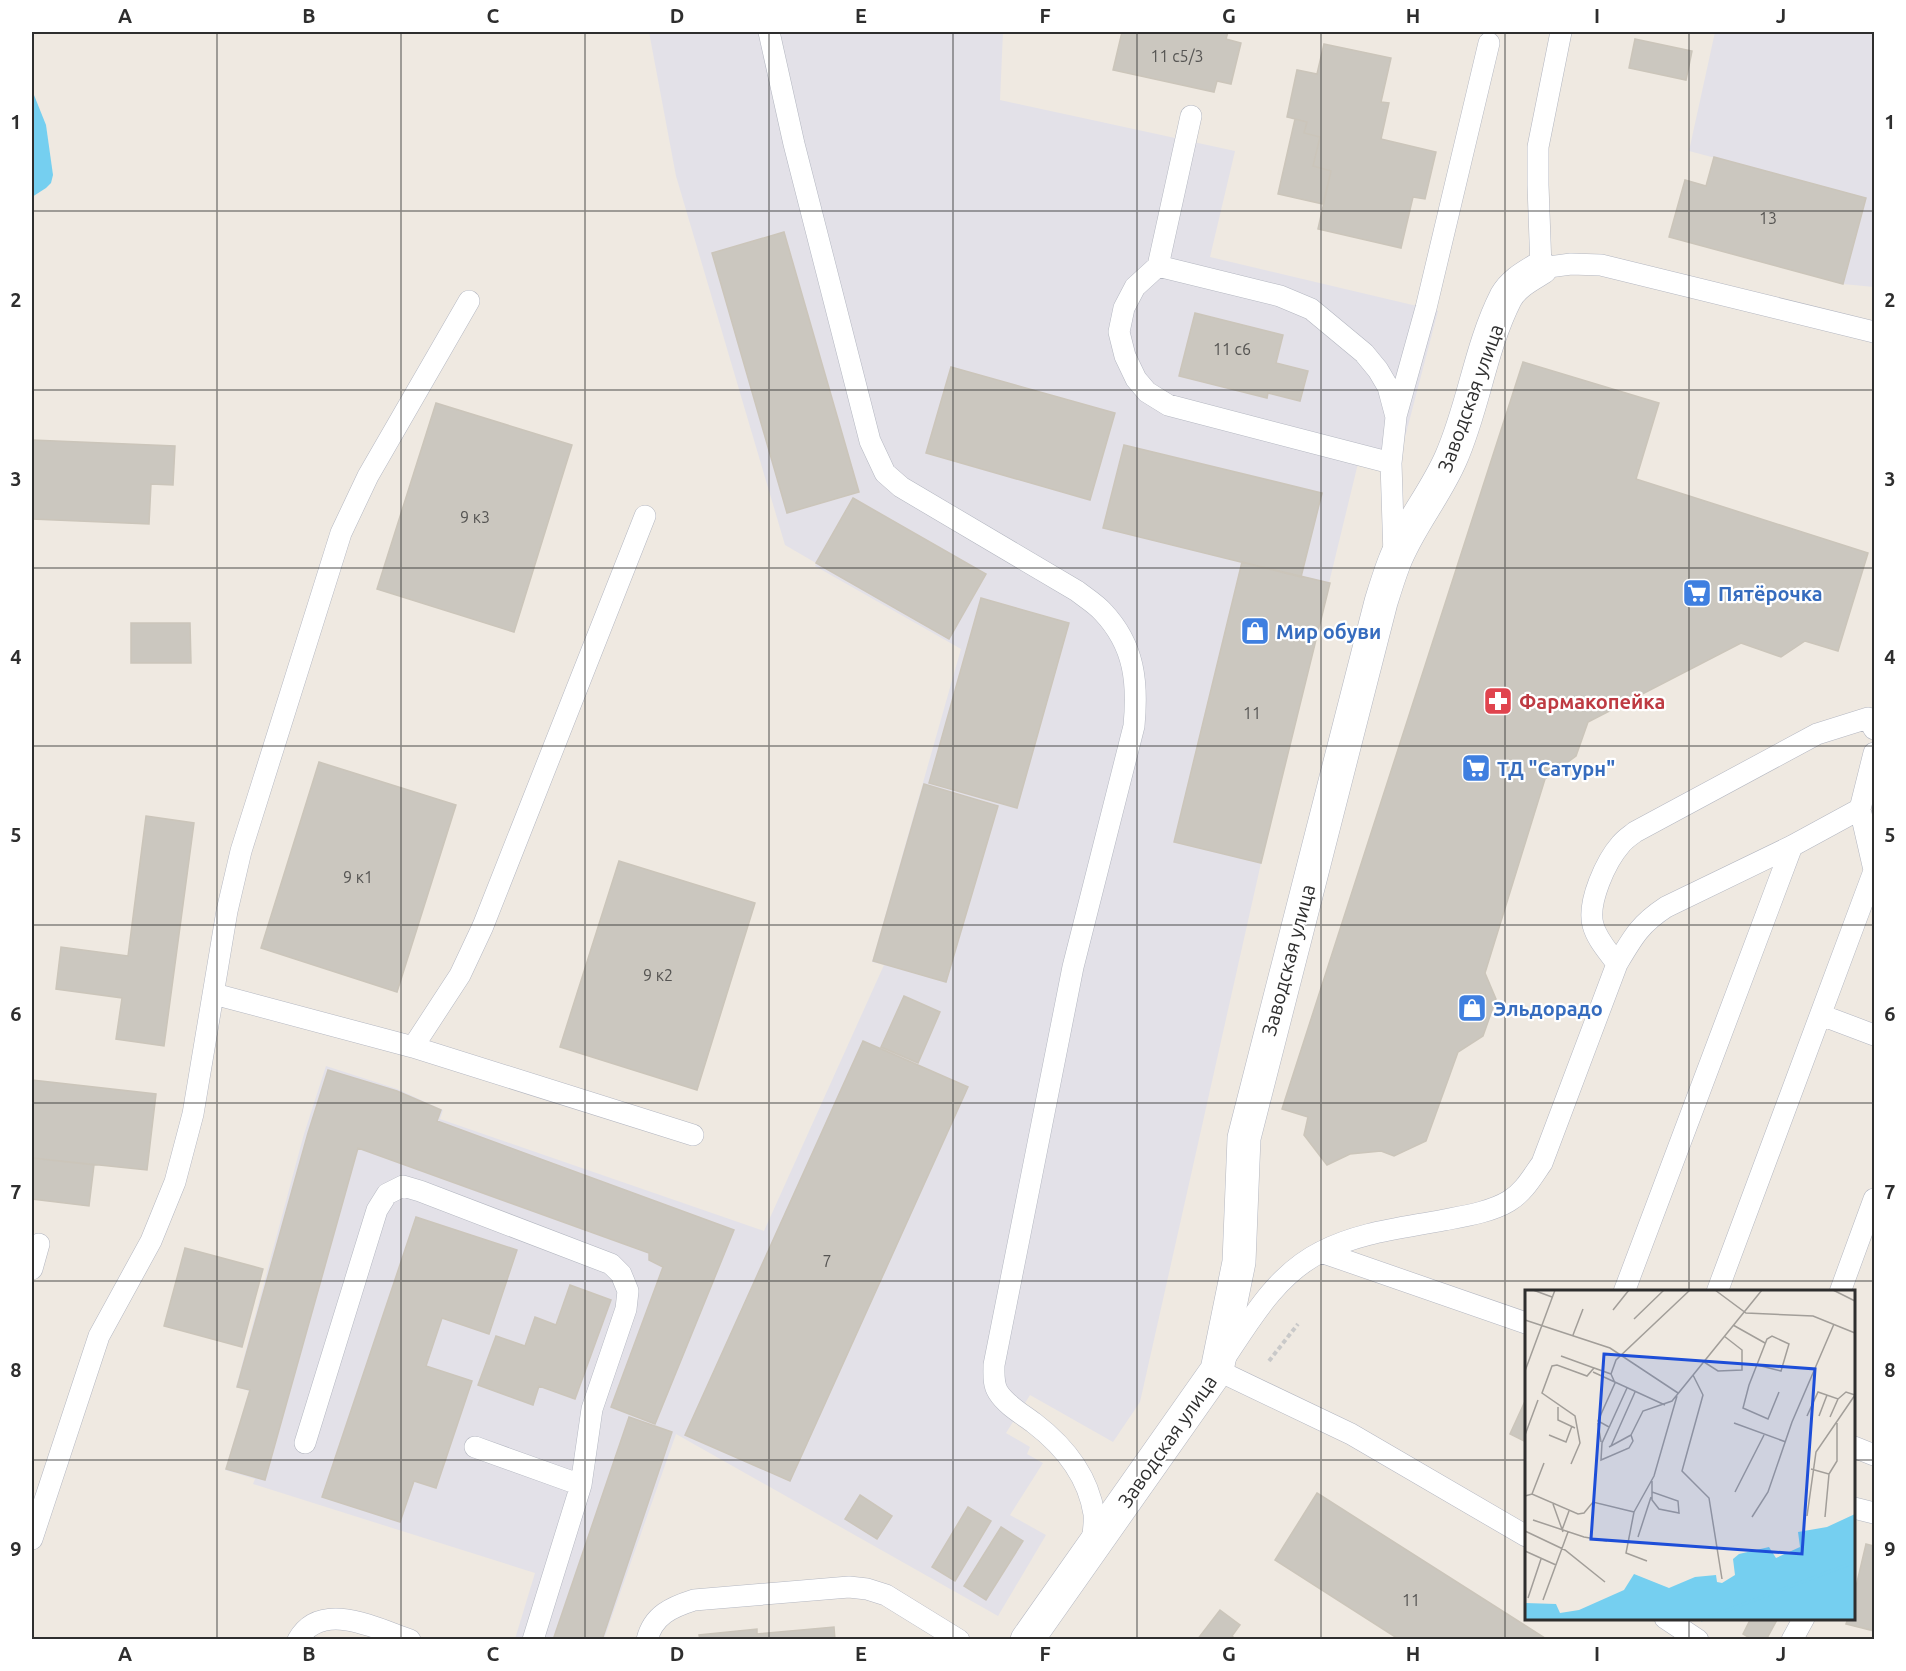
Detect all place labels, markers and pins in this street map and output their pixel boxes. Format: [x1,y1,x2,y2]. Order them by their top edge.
supermarket icon: Пятёрочка [1681,577,1713,609]
place label: Пятёрочка [1718,582,1823,605]
shop icon: Мир обуви [1239,615,1271,647]
place label: Мир обуви [1276,620,1381,643]
pharmacy icon: Фармакопейка [1482,685,1514,717]
place label: Фармакопейка [1519,690,1665,713]
supermarket icon: ТД "Сатурн" [1460,752,1492,784]
place label: ТД "Сатурн" [1497,757,1615,780]
shop icon: Эльдорадо [1456,992,1488,1024]
place label: Эльдорадо [1493,997,1603,1020]

